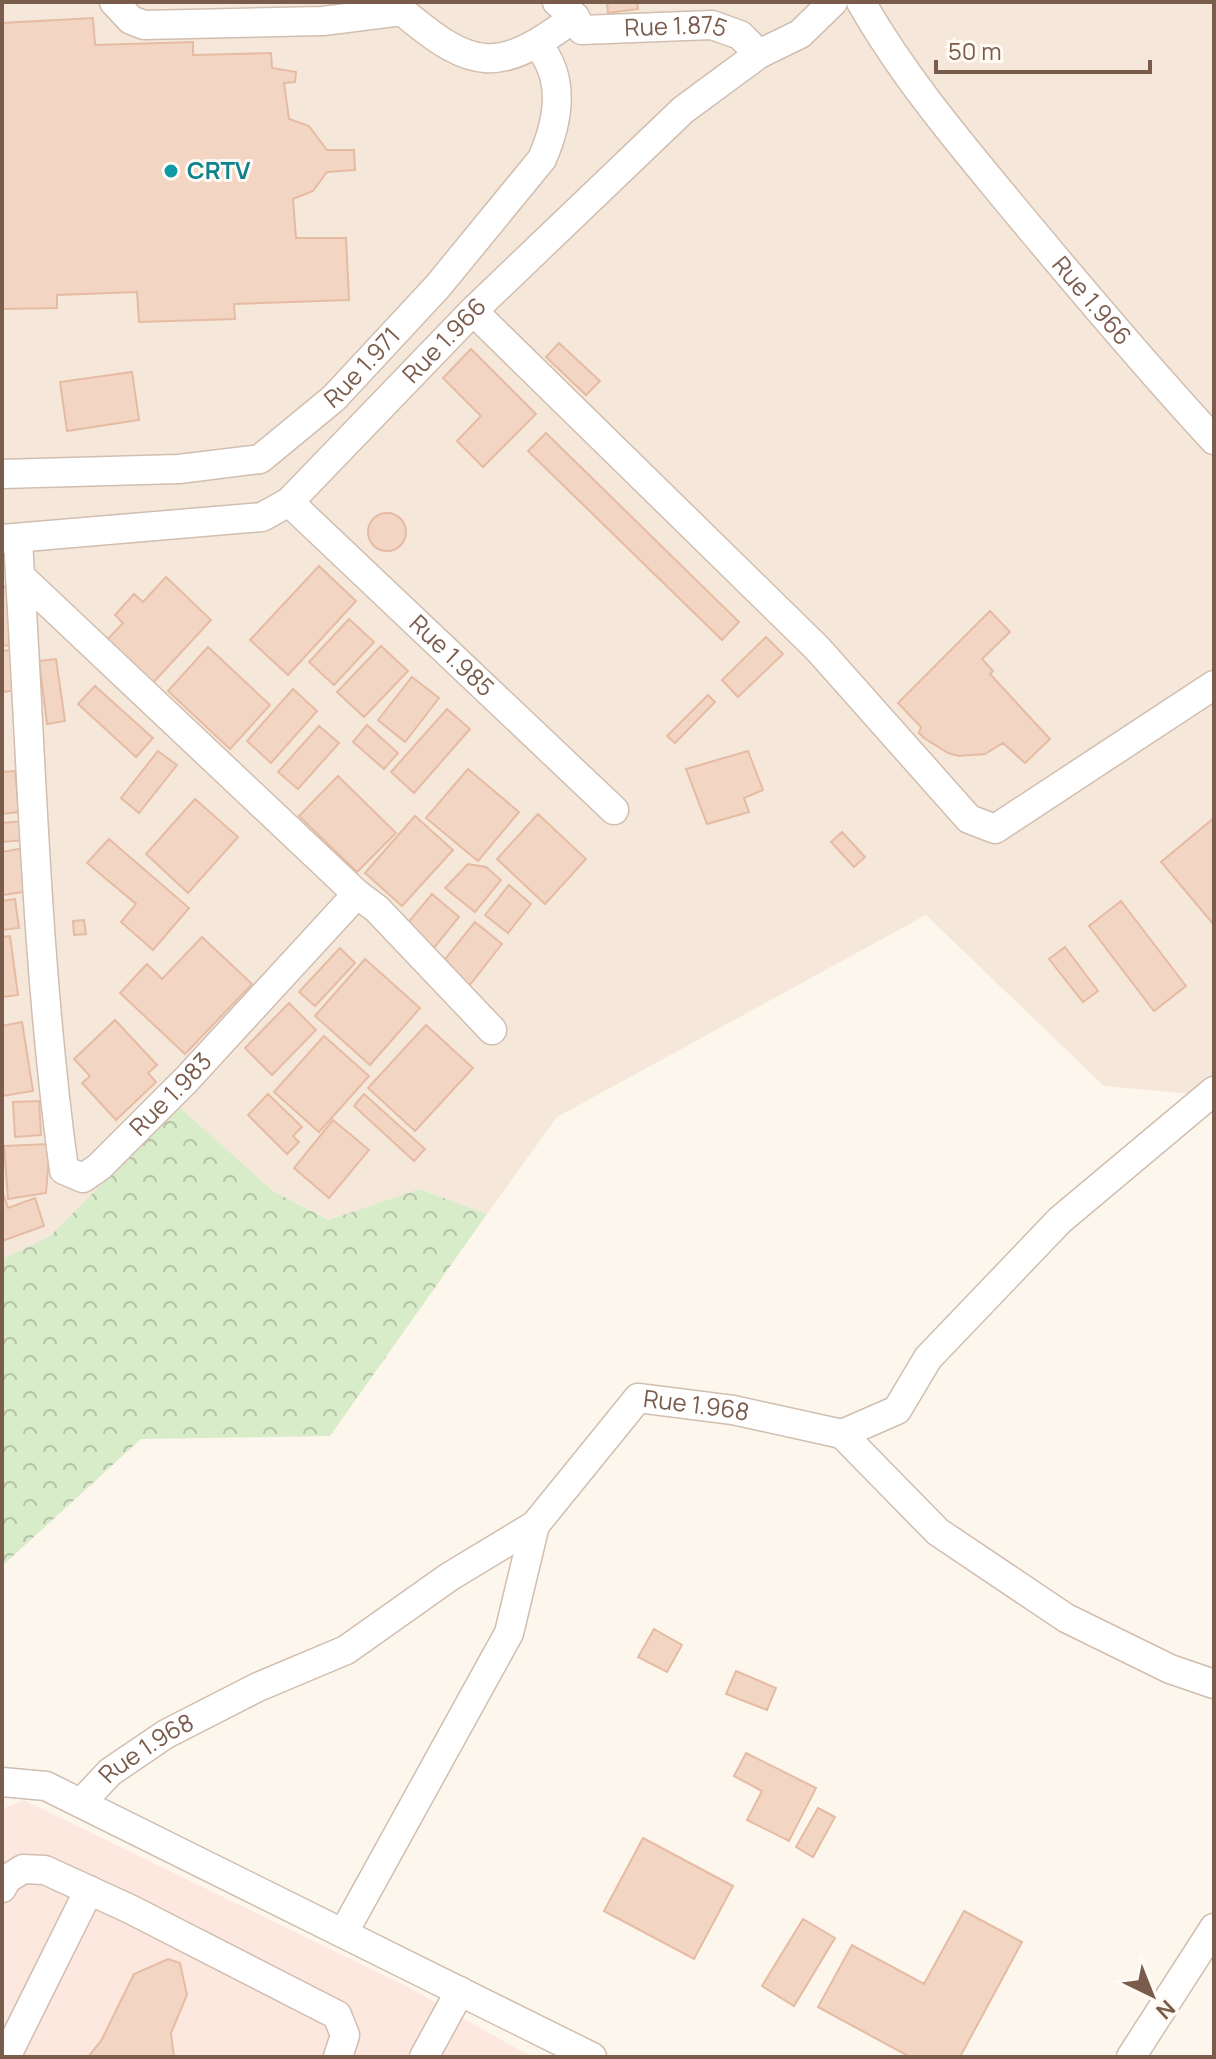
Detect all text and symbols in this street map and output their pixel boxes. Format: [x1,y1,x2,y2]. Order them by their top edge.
street label: Rue 1.875 [624,7,732,44]
scale bar [936,24,1150,74]
text: 50 m [948,34,1002,67]
place label: CRTV [187,153,251,186]
marker: CRTV [162,162,180,180]
street label: Rue 1.966 [1045,248,1140,352]
street label: Rue 1.966 [394,289,493,390]
street label: Rue 1.971 [316,319,407,415]
street label: Rue 1.985 [403,607,502,703]
street label: Rue 1.983 [121,1045,218,1142]
street label: Rue 1.968 [642,1381,753,1428]
street label: Rue 1.968 [90,1705,199,1789]
north arrow [1112,1955,1192,2035]
text: N [1150,1993,1182,2026]

